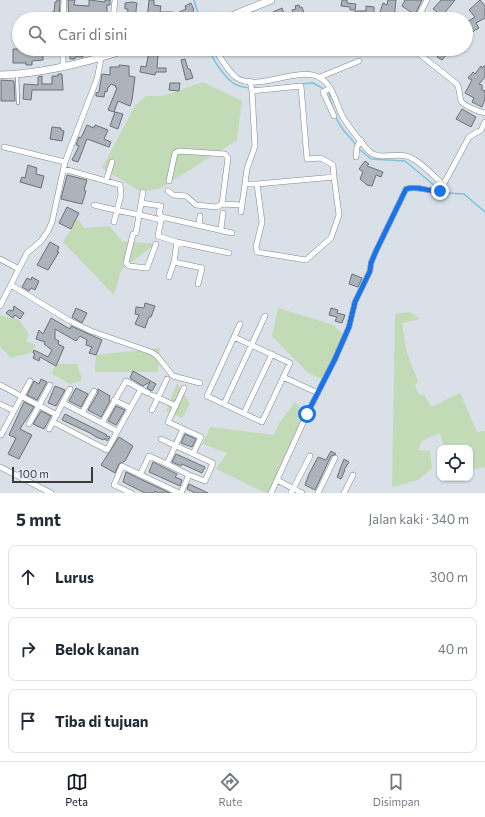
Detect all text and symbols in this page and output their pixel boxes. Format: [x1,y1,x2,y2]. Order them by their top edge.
search box [12,12,473,56]
icon: search [26,23,48,45]
text: Cari di sini [58,25,127,43]
route end [431,182,449,200]
route start [298,405,316,423]
map controls [437,445,473,481]
button: locate [437,445,473,481]
scale bar [12,465,93,484]
text: 100 m [18,467,49,480]
text: 5 mnt [16,509,61,530]
text: Jalan kaki · 340 m [369,511,469,527]
icon: ahead [17,566,39,588]
text: Lurus [55,568,94,586]
text: 300 m [430,569,468,585]
icon: right [17,638,39,660]
text: Belok kanan [55,640,139,658]
text: 40 m [438,641,468,657]
icon: arrive [17,710,39,732]
text: Tiba di tujuan [55,712,149,730]
tab: Peta [65,771,88,808]
tab: Rute [219,771,242,808]
tab: Disimpan [373,771,420,808]

